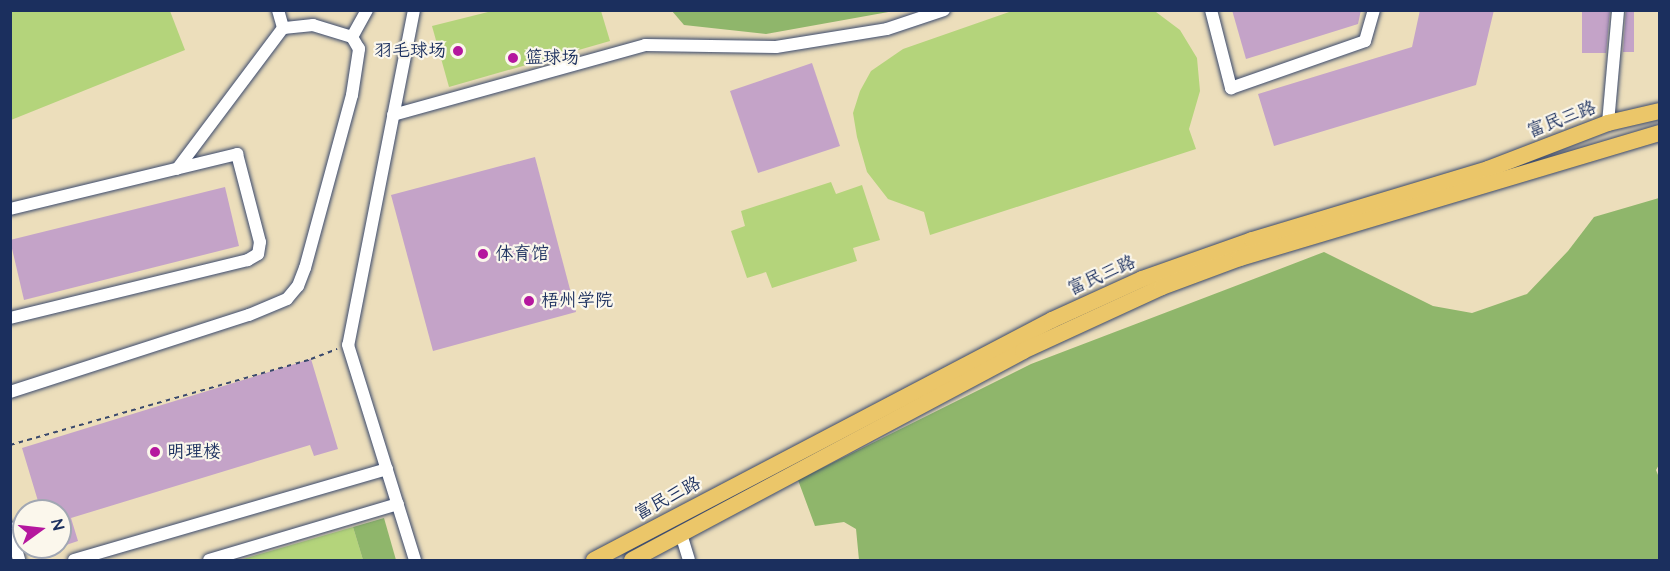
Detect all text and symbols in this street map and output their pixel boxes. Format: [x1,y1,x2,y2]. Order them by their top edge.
place label: 羽毛球场 [374,40,446,62]
marker: 羽毛球场 [451,44,465,58]
place label: 篮球场 [525,47,579,69]
marker: 篮球场 [506,51,520,65]
street label: 富民三路 [1525,97,1599,143]
place label: 体育馆 [495,243,549,265]
marker: 体育馆 [476,247,490,261]
street label: 富民三路 [1065,251,1139,301]
place label: 梧州学院 [541,290,613,312]
marker: 梧州学院 [522,294,536,308]
place label: 明理楼 [167,441,221,463]
marker: 明理楼 [148,445,162,459]
street label: 富民三路 [631,473,705,525]
north arrow [12,499,72,559]
text: N [46,517,69,533]

